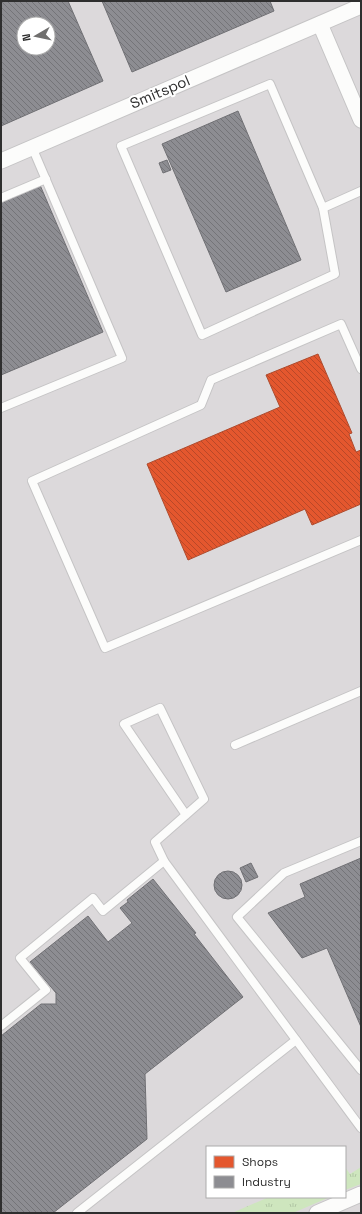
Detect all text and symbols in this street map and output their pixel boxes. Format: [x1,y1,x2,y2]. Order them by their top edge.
north arrow [16,16,56,56]
text: N [19,33,34,42]
street label: Smitspol [127,70,193,113]
legend [206,1146,346,1198]
text: Shops [242,1154,278,1170]
text: Industry [242,1174,291,1190]

